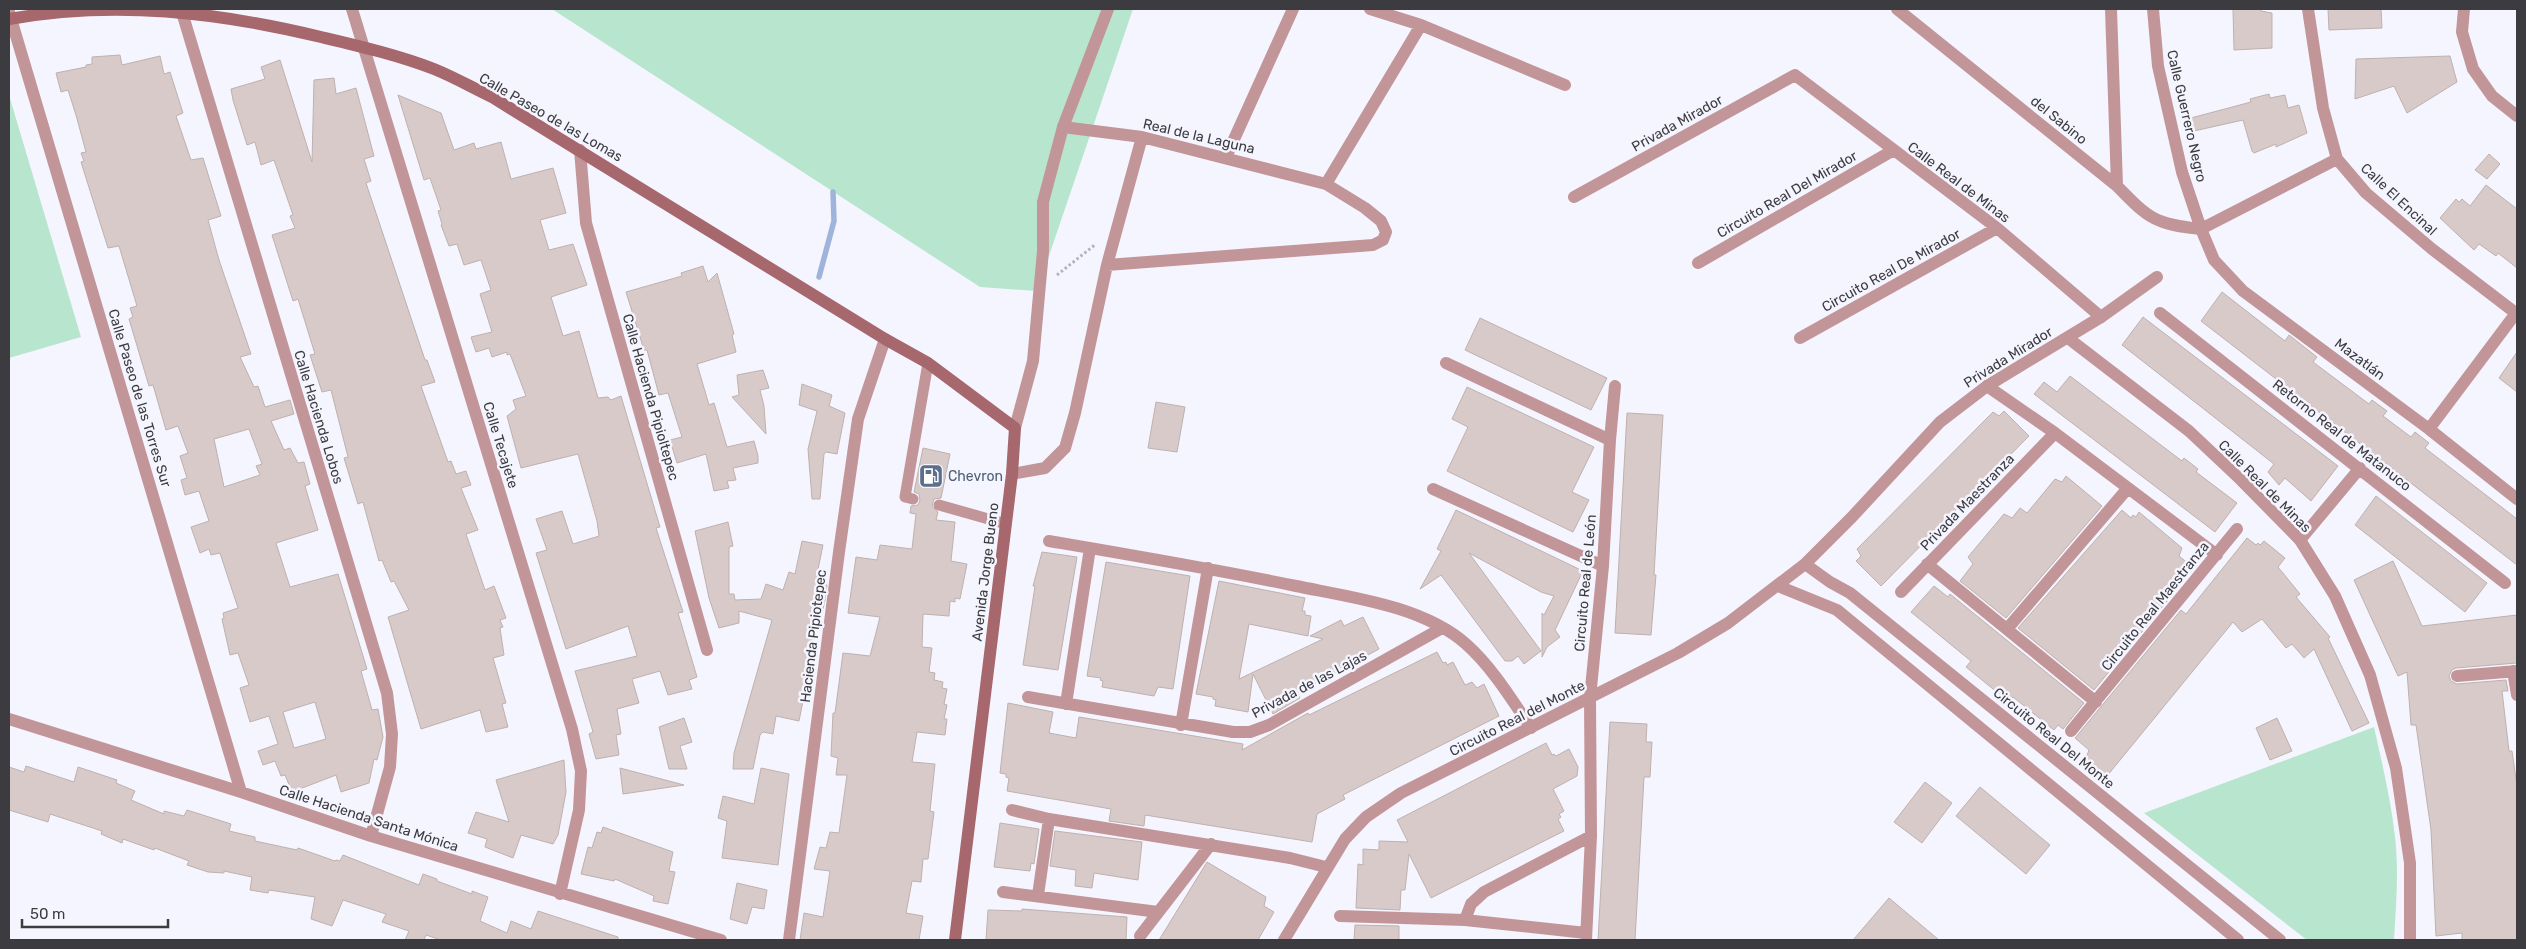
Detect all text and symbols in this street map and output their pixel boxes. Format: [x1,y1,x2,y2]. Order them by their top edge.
street label: Calle Guerrero Negro [2163,48,2210,184]
street label: Calle Paseo de las Lomas [476,69,625,165]
street label: Privada Mirador [1629,91,1726,155]
street label: del Sabino [2027,92,2090,148]
street label: Real de la Laguna [1141,115,1256,158]
street label: Calle Real de Minas [1904,138,2013,227]
street label: Circuito Real Del Mirador [1714,147,1861,242]
street label: Calle El Encinal [2357,160,2440,239]
street label: Circuito Real De Mirador [1819,225,1964,316]
street label: Calle Paseo de las Torres Sur [104,307,175,490]
street label: Calle Hacienda Pipioltepec [619,312,683,483]
street label: Privada Mirador [1961,323,2056,392]
street label: Mazatlán [2331,335,2388,384]
street label: Calle Hacienda Lobos [290,348,347,486]
street label: Retorno Real de Matanuco [2269,376,2414,495]
street label: Calle Tecajete [479,400,522,491]
street label: Calle Real de Minas [2215,436,2315,536]
street label: Privada Maestranza [1917,450,2018,554]
fuel station icon: Chevron [918,463,944,489]
place label: Chevron [948,468,1003,485]
street label: Avenida Jorge Bueno [969,502,1002,642]
street label: Circuito Real de León [1571,514,1600,652]
street label: Circuito Real Maestranza [2098,538,2213,674]
street label: Hacienda Pipiotepec [797,568,830,704]
street label: Privada de las Lajas [1249,647,1370,722]
street label: Circuito Real del Monte [1447,677,1588,760]
street label: Circuito Real Del Monte [1990,684,2118,793]
street label: Calle Hacienda Santa Mónica [277,781,461,856]
scale bar [22,896,169,928]
text: 50 m [30,905,65,923]

